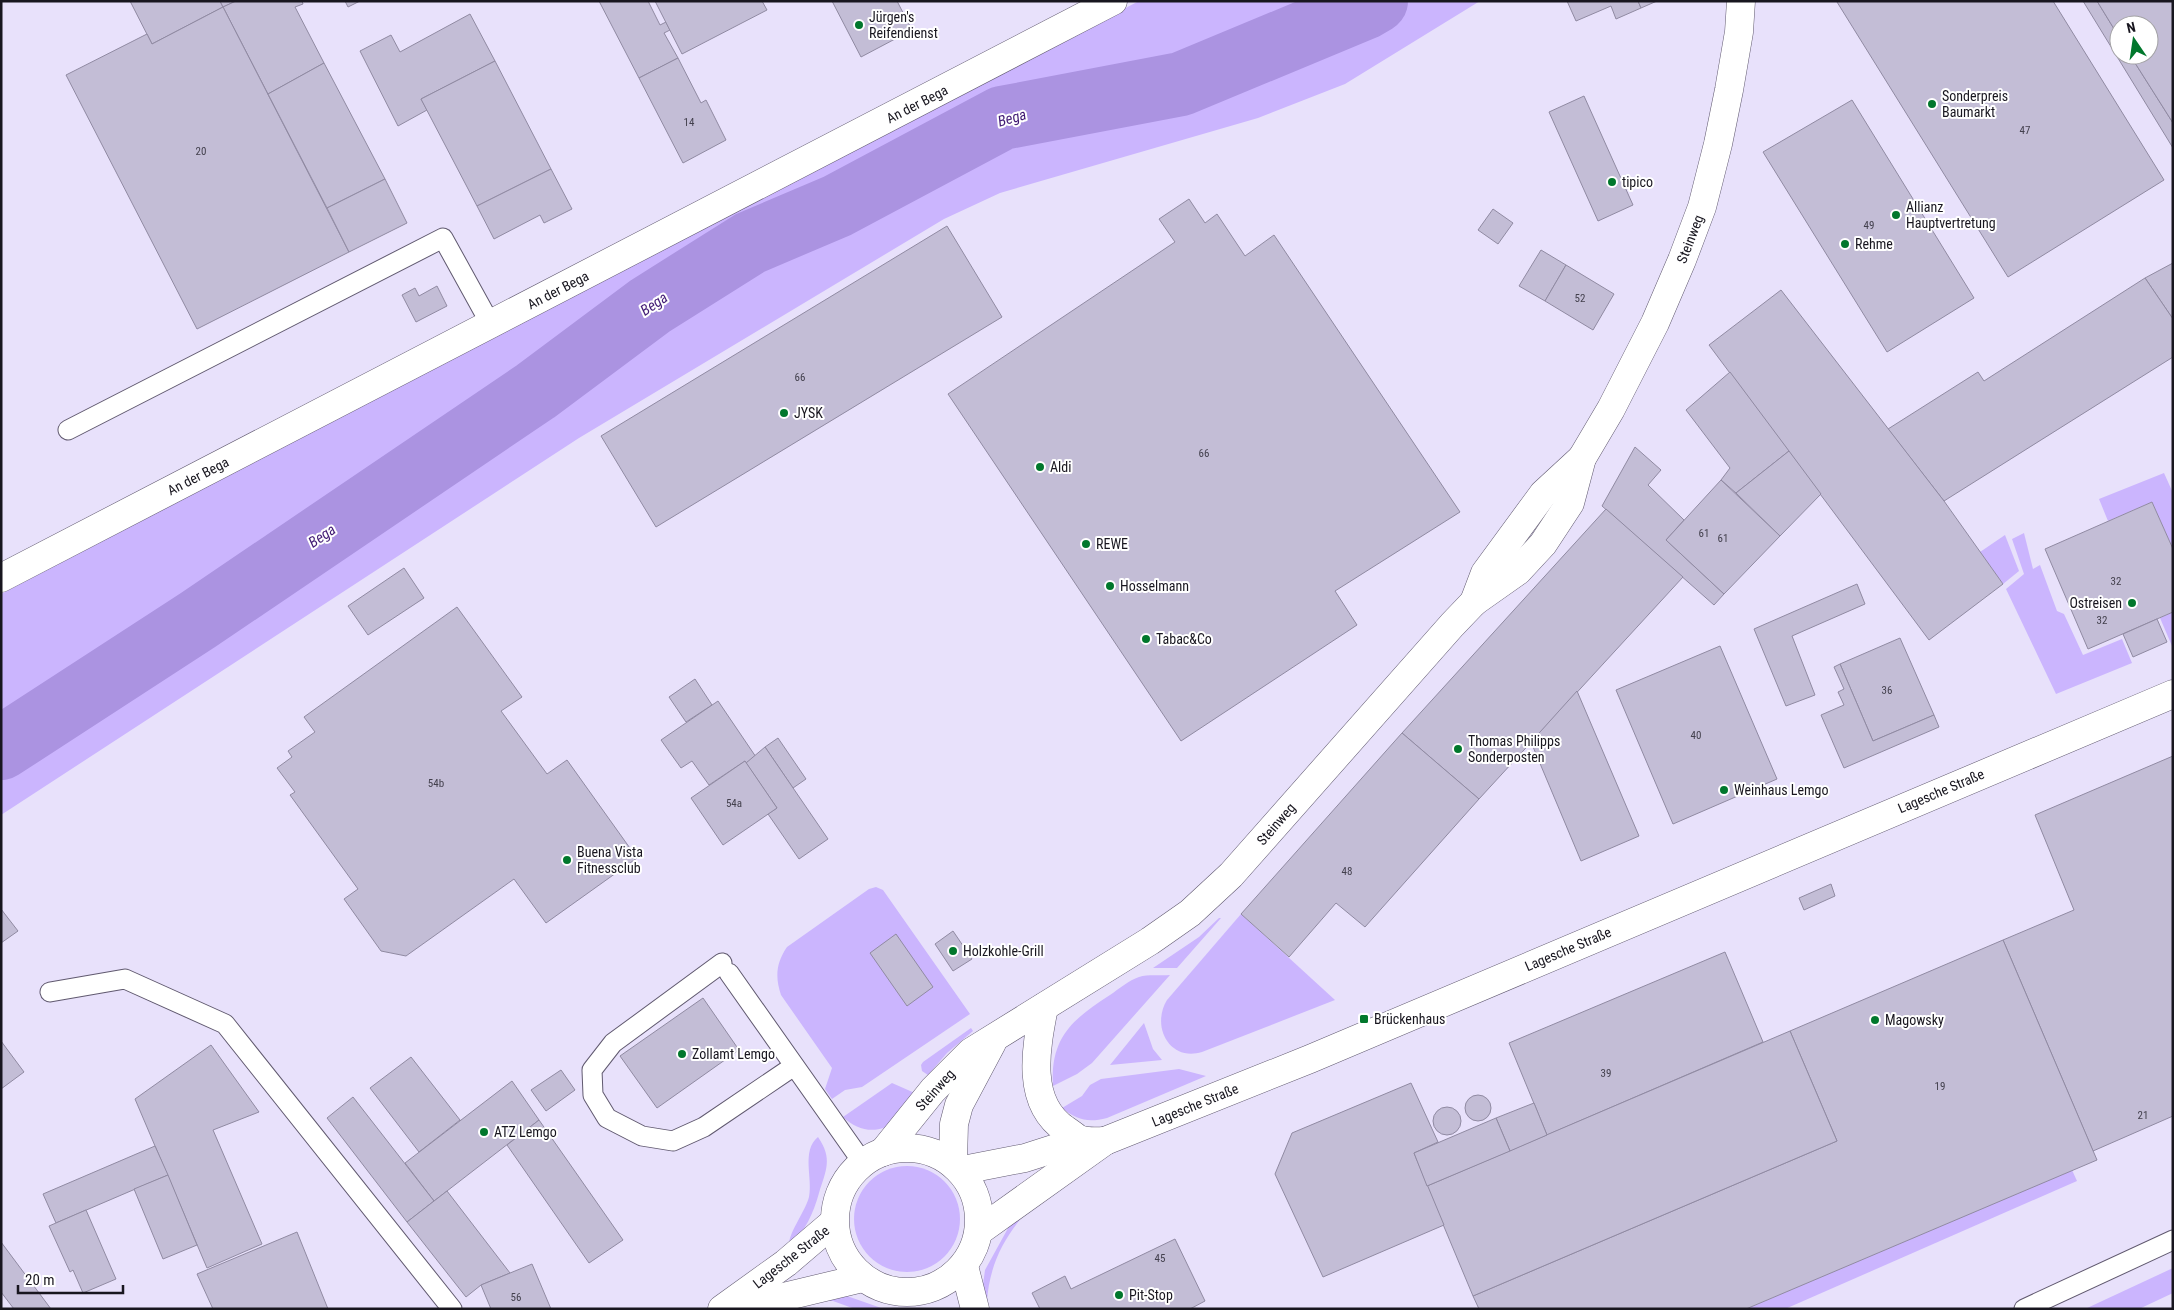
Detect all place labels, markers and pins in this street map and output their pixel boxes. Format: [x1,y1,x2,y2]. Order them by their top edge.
place label: Jürgen's Reifendienst [869,9,938,41]
marker: Jürgen's Reifendienst [853,19,865,31]
place label: Sonderpreis Baumarkt [1942,88,2008,120]
marker: Sonderpreis Baumarkt [1926,98,1938,110]
place label: tipico [1622,174,1653,190]
marker: tipico [1606,176,1618,188]
place label: Allianz Hauptvertretung [1906,199,1996,231]
marker: Allianz Hauptvertretung [1890,209,1902,221]
place label: Rehme [1855,236,1893,252]
marker: Rehme [1839,238,1851,250]
place label: JYSK [794,405,823,421]
marker: JYSK [778,407,790,419]
place label: Aldi [1050,459,1071,475]
marker: Aldi [1034,461,1046,473]
place label: REWE [1096,536,1128,552]
marker: REWE [1080,538,1092,550]
place label: Hosselmann [1120,578,1189,594]
marker: Hosselmann [1104,580,1116,592]
place label: Ostreisen [2069,595,2122,611]
marker: Ostreisen [2126,597,2138,609]
place label: Tabac&Co [1156,631,1212,647]
marker: Tabac&Co [1140,633,1152,645]
place label: Thomas Philipps Sonderposten [1468,733,1560,765]
marker: Thomas Philipps Sonderposten [1452,743,1464,755]
place label: Weinhaus Lemgo [1734,782,1829,798]
marker: Weinhaus Lemgo [1718,784,1730,796]
place label: Buena Vista Fitnessclub [577,844,643,876]
marker: Buena Vista Fitnessclub [561,854,573,866]
place label: Holzkohle-Grill [963,943,1044,959]
marker: Holzkohle-Grill [947,945,959,957]
place label: Brückenhaus [1374,1011,1445,1027]
place label: Magowsky [1885,1012,1944,1028]
marker: Brückenhaus [1358,1013,1370,1025]
marker: Magowsky [1869,1014,1881,1026]
place label: Zollamt Lemgo [692,1046,775,1062]
marker: Zollamt Lemgo [676,1048,688,1060]
place label: ATZ Lemgo [494,1124,557,1140]
marker: ATZ Lemgo [478,1126,490,1138]
place label: Pit-Stop [1129,1287,1173,1303]
marker: Pit-Stop [1113,1289,1125,1301]

